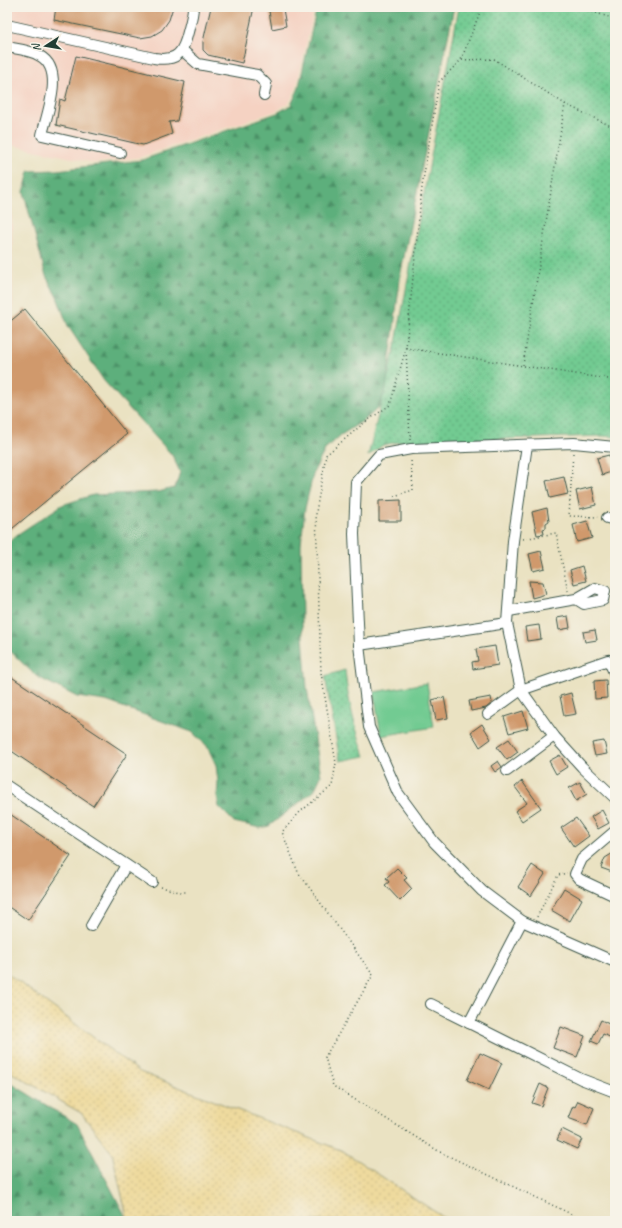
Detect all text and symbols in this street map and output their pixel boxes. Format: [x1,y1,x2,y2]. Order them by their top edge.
north arrow [26,26,66,66]
text: N [28,41,44,53]

